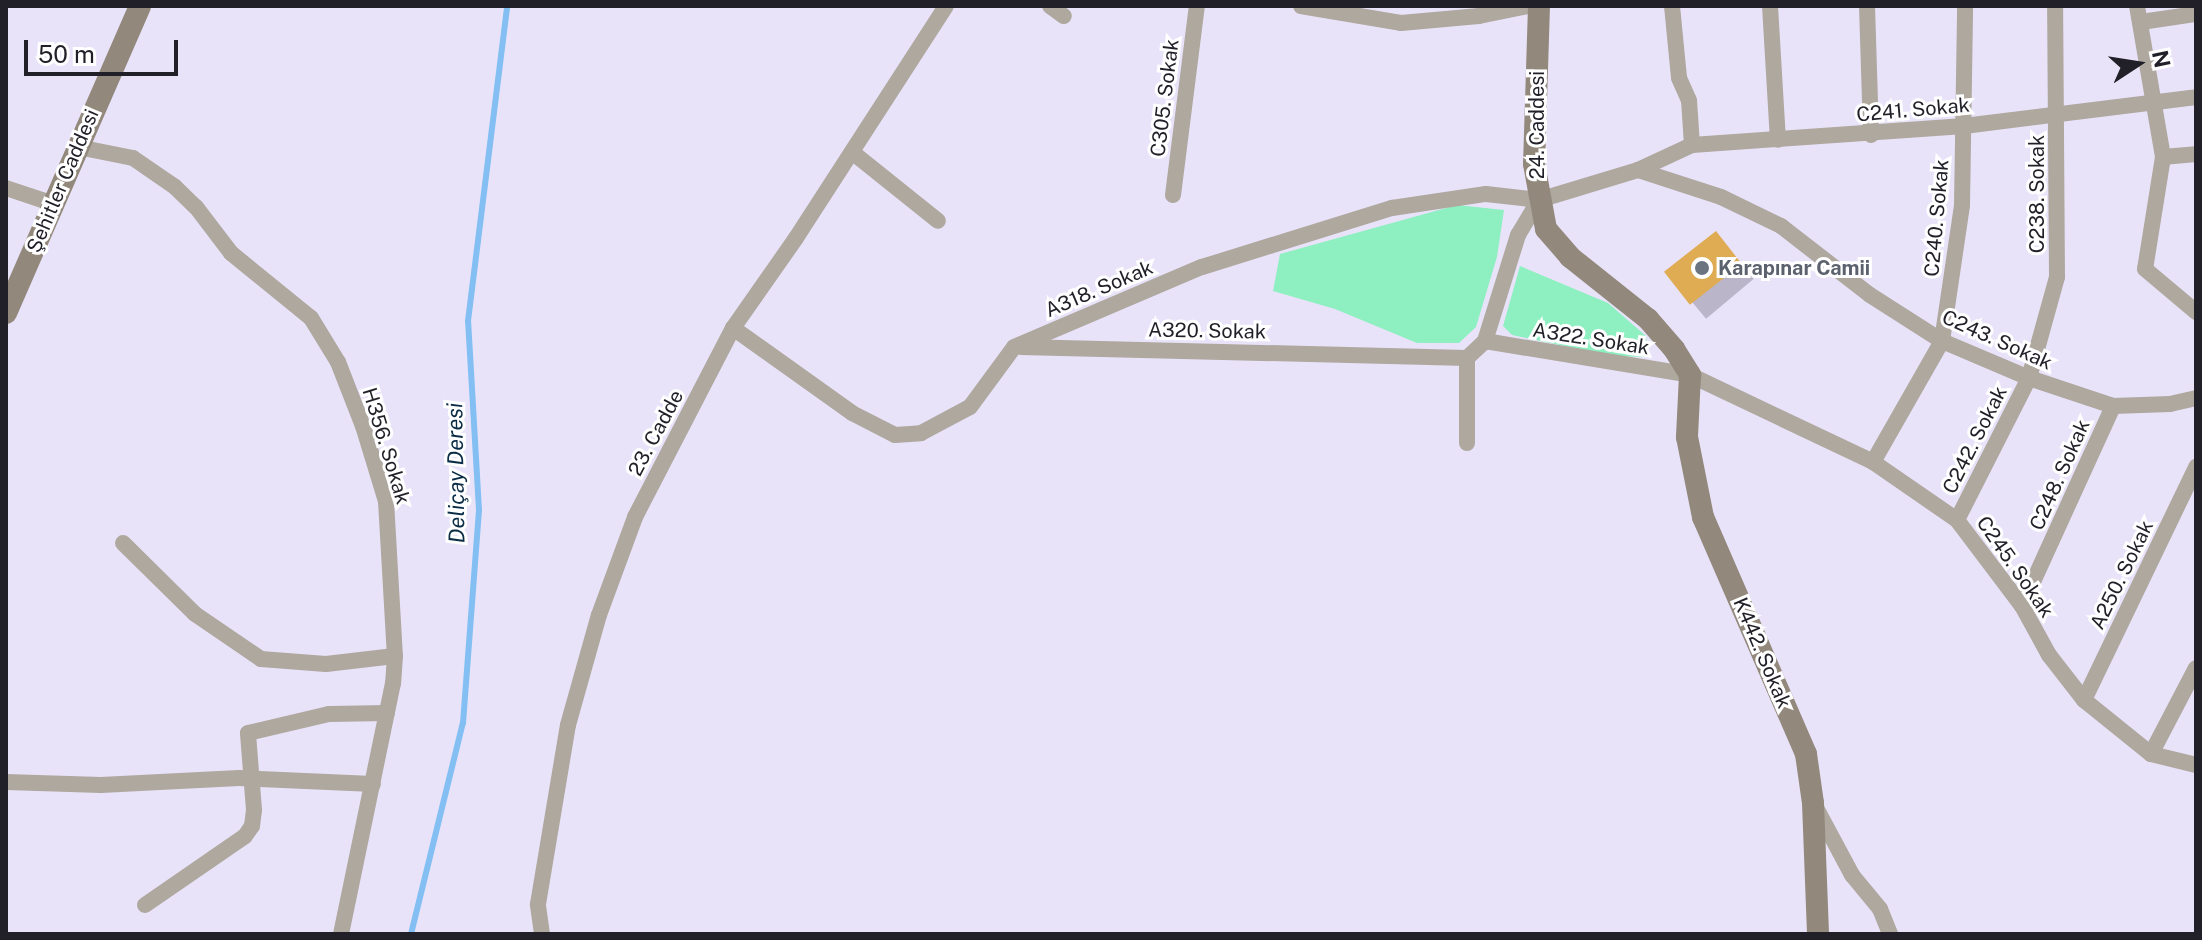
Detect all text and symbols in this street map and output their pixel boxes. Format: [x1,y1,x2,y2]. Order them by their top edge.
scale bar [28,24,182,74]
north arrow [2098,24,2178,104]
street label: C305. Sokak [1146,38,1184,158]
text: 50 m [38,40,95,68]
text: N [2147,48,2176,70]
street label: 24. Caddesi [1525,71,1549,179]
street label: C241. Sokak [1855,93,1971,127]
street label: Şehitler Caddesi [22,106,104,256]
street label: C238. Sokak [2025,135,2049,253]
street label: C240. Sokak [1920,158,1954,278]
street label: A318. Sokak [1041,255,1157,323]
place label: Karapınar Camii [1718,256,1870,280]
marker: Karapınar Camii [1693,259,1711,277]
street label: C243. Sokak [1938,305,2056,375]
street label: A320. Sokak [1148,318,1266,344]
street label: A322. Sokak [1531,318,1651,360]
street label: C242. Sokak [1938,382,2012,498]
street label: H356. Sokak [357,385,415,507]
street label: 23. Cadde [623,386,689,480]
water label: Deliçay Deresi [442,402,470,544]
street label: C248. Sokak [2025,416,2095,534]
street label: C245. Sokak [1971,512,2059,622]
street label: A250. Sokak [2085,516,2159,634]
street label: K442. Sokak [1728,594,1796,712]

